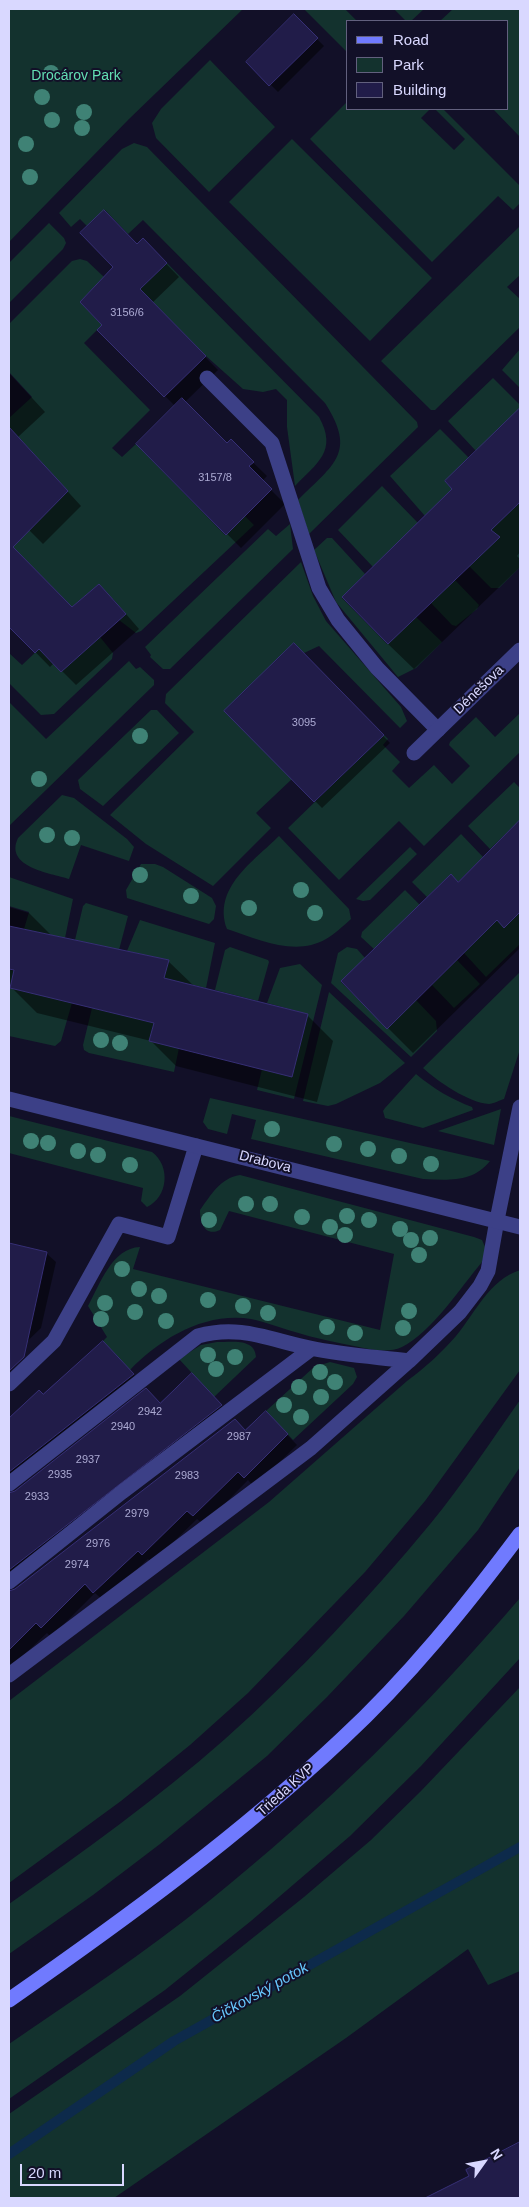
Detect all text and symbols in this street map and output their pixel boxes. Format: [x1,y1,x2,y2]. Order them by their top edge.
legend [346,20,509,110]
text: Road [393,31,429,48]
text: Park [393,56,424,73]
park label: Drocárov Park [31,68,121,84]
text: Building [393,81,446,98]
house number: 3156/6 [110,306,144,320]
house number: 3157/8 [198,471,232,485]
street label: Dénešova [450,662,508,718]
house number: 3095 [292,716,316,730]
street label: Drabova [237,1147,293,1177]
house number: 2942 [138,1405,162,1419]
house number: 2940 [111,1420,135,1434]
house number: 2987 [227,1430,251,1444]
house number: 2937 [76,1453,100,1467]
house number: 2935 [48,1468,72,1482]
house number: 2983 [175,1469,199,1483]
house number: 2933 [25,1490,49,1504]
house number: 2979 [125,1507,149,1521]
house number: 2976 [86,1537,110,1551]
house number: 2974 [65,1558,89,1572]
street label: Trieda KVP [254,1760,318,1820]
water label: Čičkovský potok [208,1959,312,2027]
north arrow [459,2137,509,2187]
text: N [487,2146,506,2163]
scale bar [22,2154,126,2186]
text: 20 m [28,2164,61,2181]

